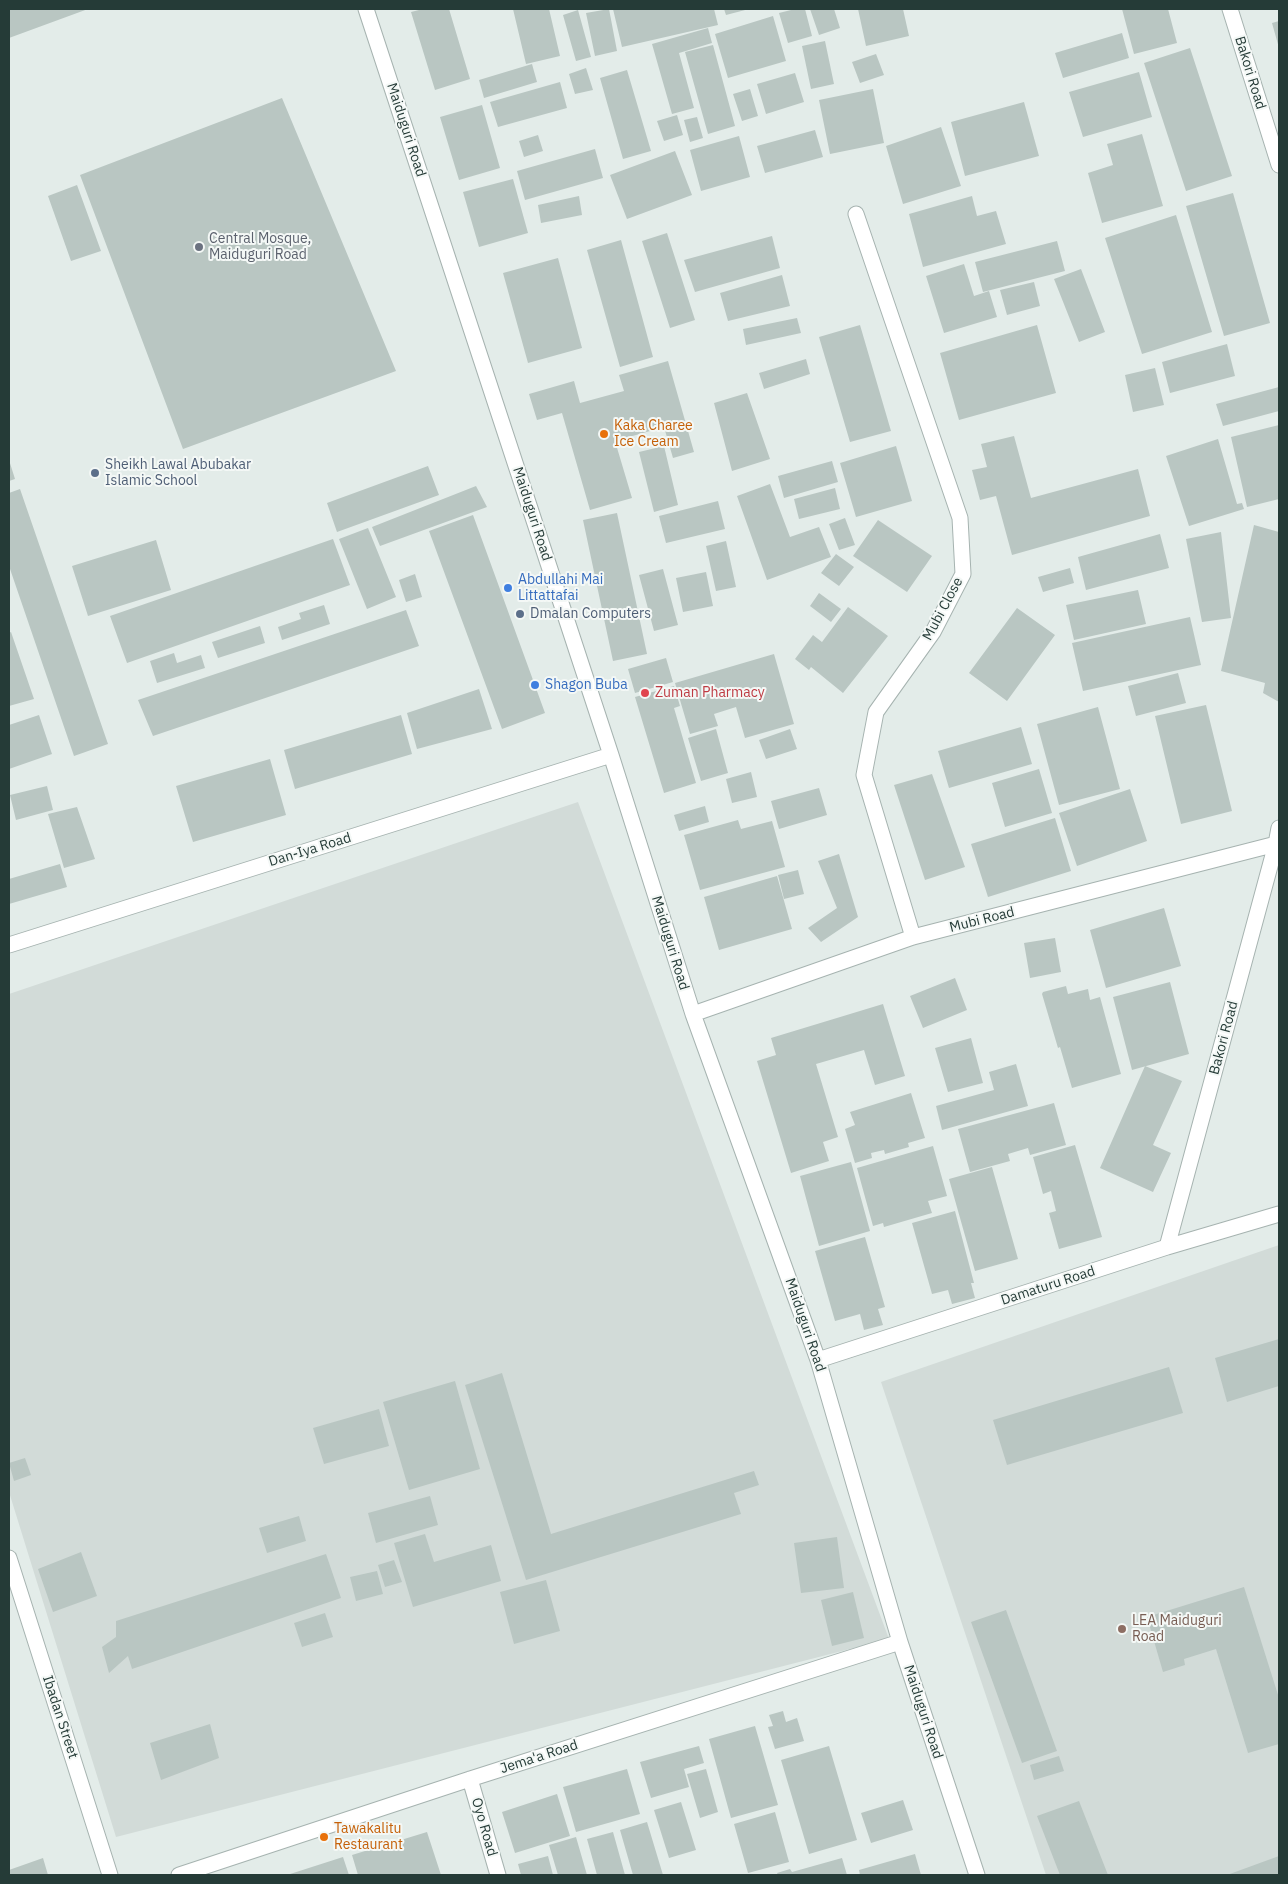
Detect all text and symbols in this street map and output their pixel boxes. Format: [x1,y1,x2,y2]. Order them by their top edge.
street label: Bakori Road [1231,34,1269,112]
street label: Maiduguri Road [383,81,429,179]
place label: Central Mosque, Maiduguri Road [209,231,311,264]
marker: Central Mosque, Maiduguri Road [193,241,205,253]
place label: Kaka Charee Ice Cream [614,418,693,451]
marker: Kaka Charee Ice Cream [598,428,610,440]
place label: Sheikh Lawal Abubakar Islamic School [105,457,251,490]
street label: Maiduguri Road [509,465,555,563]
marker: Sheikh Lawal Abubakar Islamic School [89,467,101,479]
place label: Abdullahi Mai Littattafai [518,572,603,604]
street label: Mubi Close [919,575,967,643]
marker: Abdullahi Mai Littattafai [502,582,514,594]
place label: Dmalan Computers [530,606,651,622]
marker: Dmalan Computers [514,608,526,620]
place label: Shagon Buba [545,677,628,693]
marker: Shagon Buba [529,679,541,691]
place label: Zuman Pharmacy [655,685,765,701]
marker: Zuman Pharmacy [639,687,651,699]
street label: Dan-Iya Road [267,829,353,871]
street label: Maiduguri Road [648,894,692,992]
street label: Mubi Road [948,904,1016,936]
street label: Bakori Road [1206,999,1242,1077]
street label: Damaturu Road [999,1263,1097,1309]
street label: Maiduguri Road [781,1276,829,1374]
place label: LEA Maiduguri Road [1132,1613,1222,1645]
marker: LEA Maiduguri Road [1116,1623,1128,1635]
street label: Maiduguri Road [900,1663,946,1761]
street label: Ibadan Street [39,1673,81,1761]
street label: Jema'a Road [498,1737,580,1777]
street label: Oyo Road [468,1796,500,1858]
place label: Tawakalitu Restaurant [334,1821,403,1854]
marker: Tawakalitu Restaurant [318,1831,330,1843]

